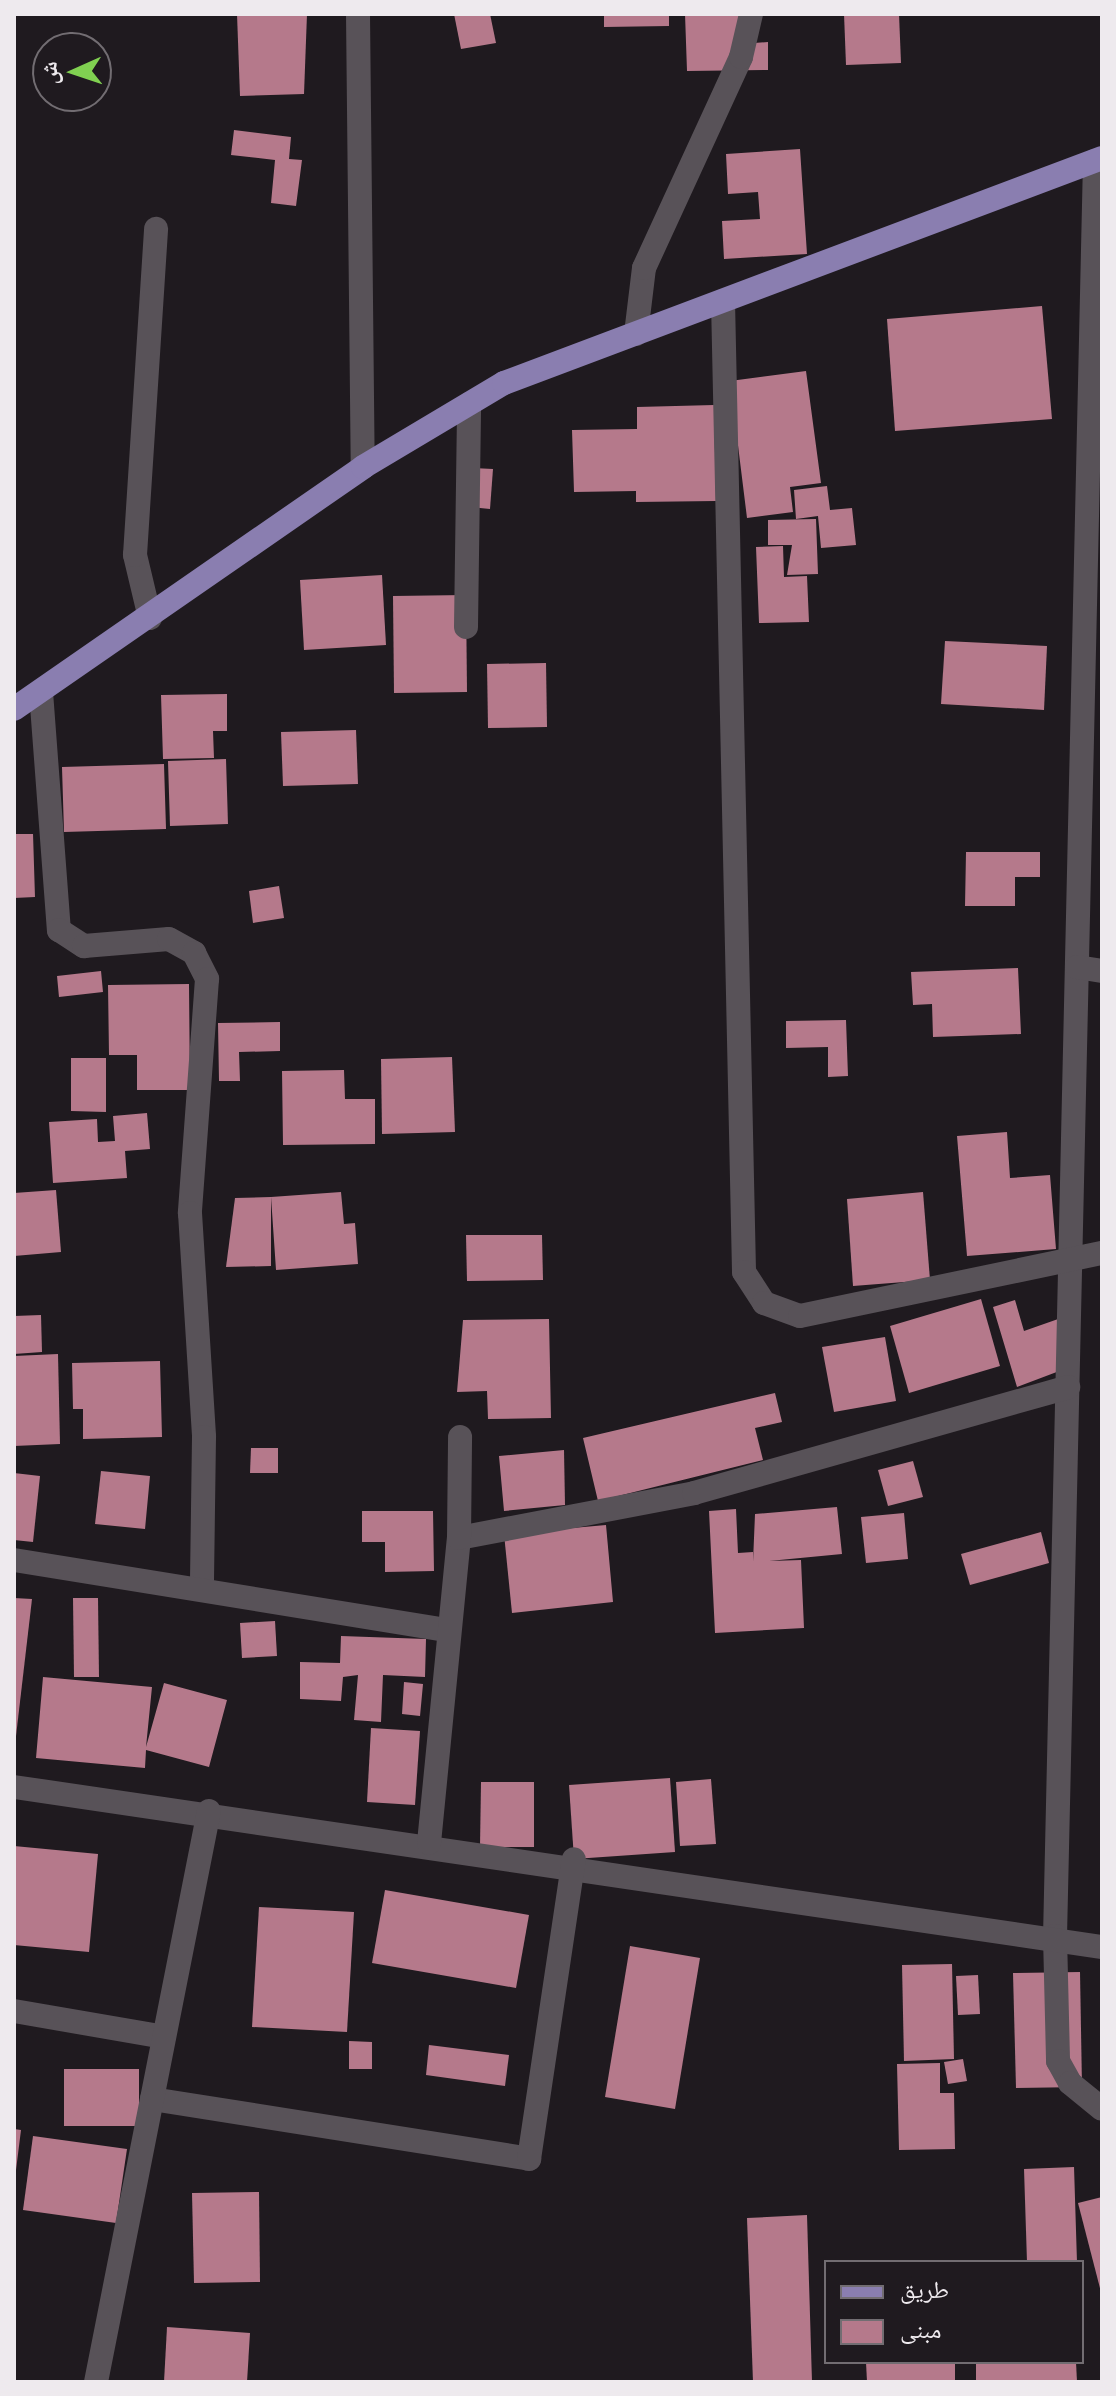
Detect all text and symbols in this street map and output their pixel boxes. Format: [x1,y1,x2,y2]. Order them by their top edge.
north arrow [32,32,112,112]
text: ش [35,61,64,86]
legend [824,2260,1084,2364]
text: طريق [900,2275,949,2305]
text: مبنى [900,2315,941,2345]

